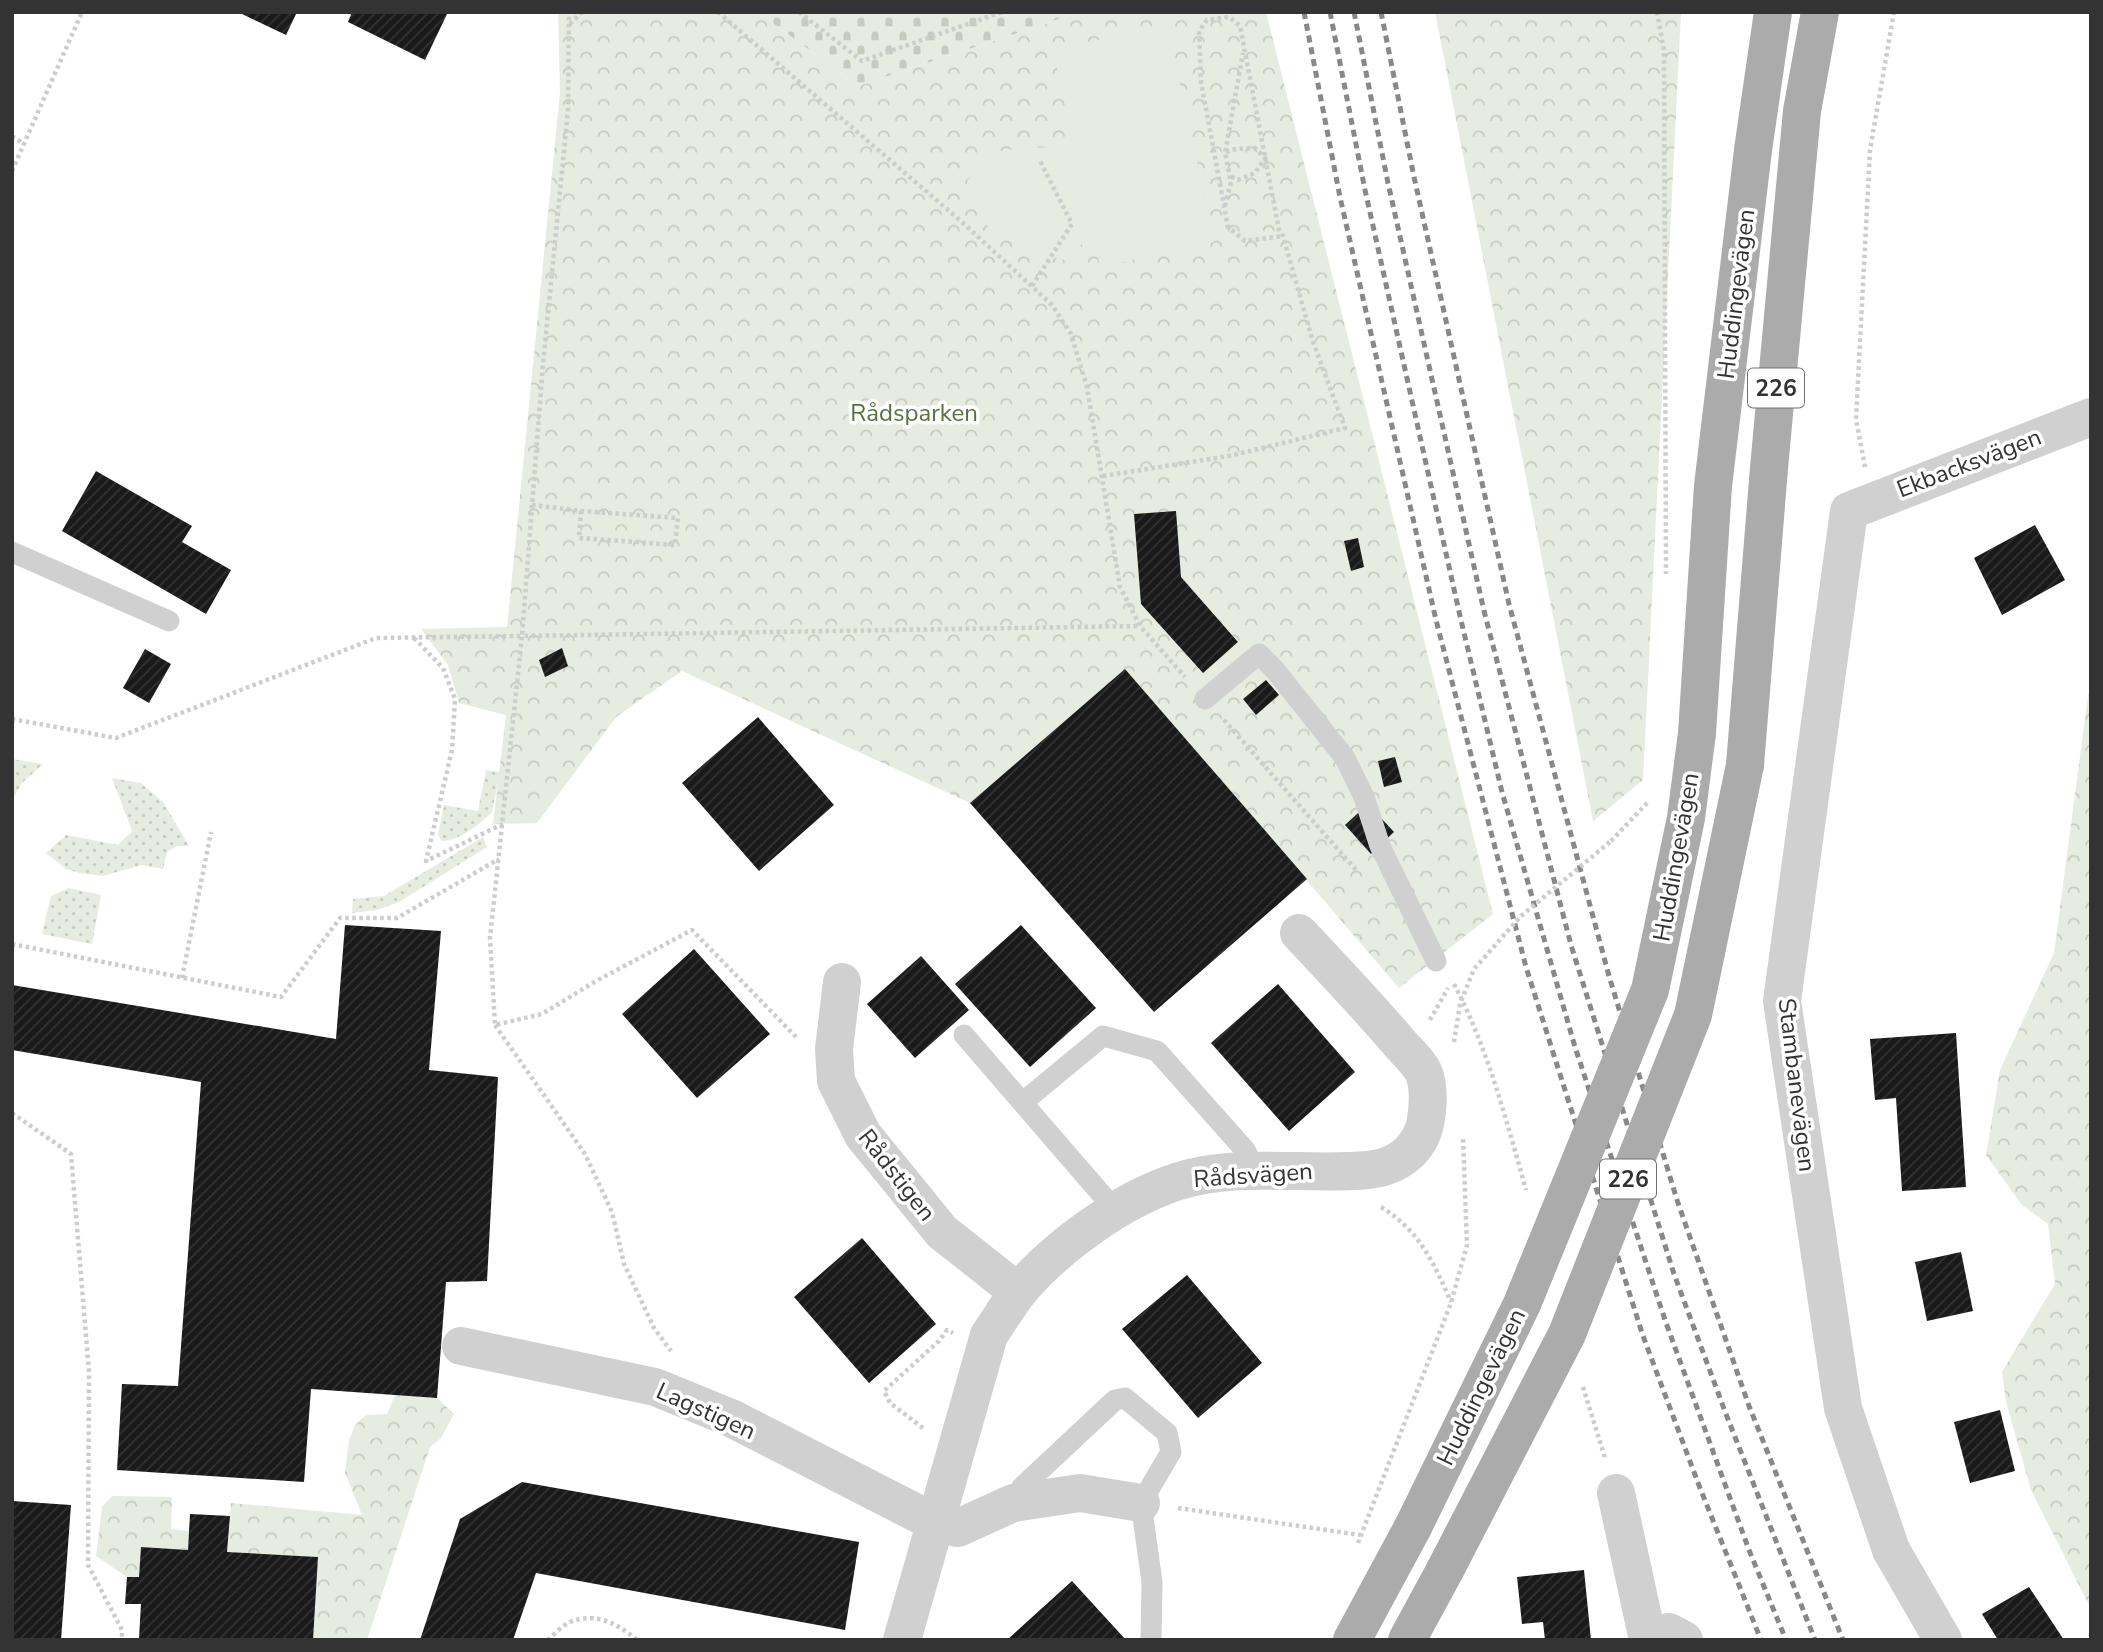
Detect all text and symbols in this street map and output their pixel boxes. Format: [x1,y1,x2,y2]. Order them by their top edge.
street label: Huddingevägen [1710,207,1762,381]
road number: 226 [1748,368,1804,408]
park label: Rådsparken [850,397,978,429]
street label: Ekbacksvägen [1892,421,2046,505]
street label: Huddingevägen [1645,770,1707,944]
street label: Stambanevägen [1770,996,1824,1174]
street label: Rådstigen [851,1122,943,1228]
street label: Rådsvägen [1192,1155,1314,1195]
road number: 226 [1600,1160,1656,1198]
street label: Huddingevägen [1429,1303,1533,1471]
street label: Lagstigen [651,1375,761,1447]

